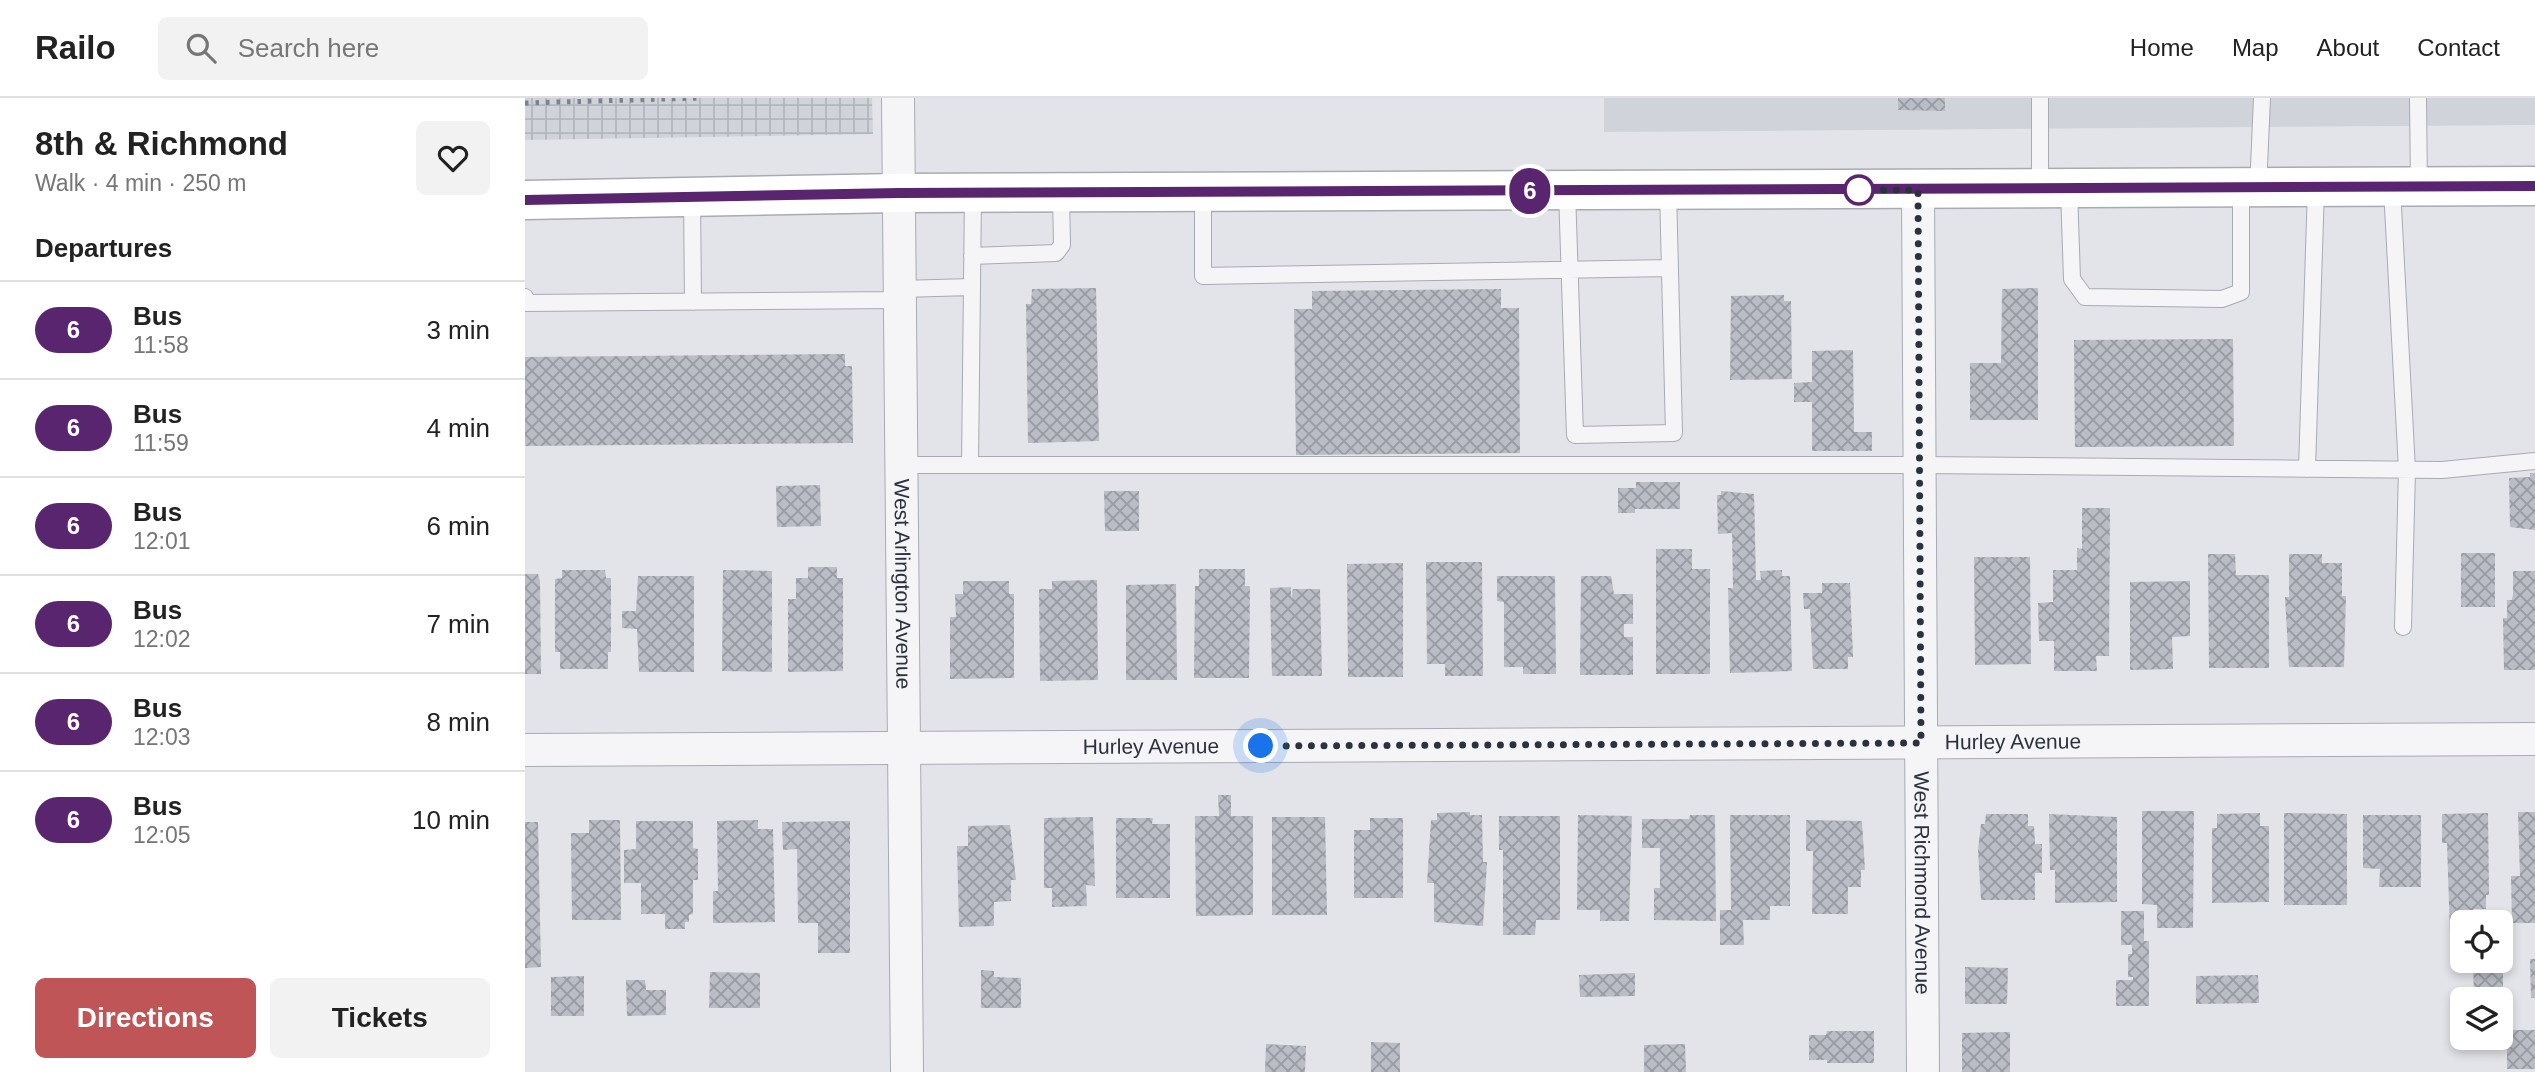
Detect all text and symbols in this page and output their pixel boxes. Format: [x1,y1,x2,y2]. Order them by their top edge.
search box [158,17,648,80]
text: Railo [35,29,116,66]
icon: search [182,29,220,67]
text: Search here [238,33,379,63]
text: Home [2130,34,2194,61]
text: Map [2232,34,2279,61]
text: About [2317,34,2379,61]
text: Contact [2417,34,2500,61]
button: heart [416,121,490,195]
text: 8th & Richmond [35,125,288,162]
line badge: 6 [1507,168,1553,214]
text: Walk · 4 min · 250 m [35,170,246,196]
unlabelled marker [1844,175,1874,205]
text: 6 [1523,177,1537,204]
text: Departures [35,233,172,263]
text: Bus [133,301,182,331]
text: 3 min [426,315,490,345]
text: 6 [67,316,80,343]
text: 11:58 [133,332,189,358]
text: Bus [133,399,182,429]
text: 4 min [426,413,490,443]
text: 6 [67,414,80,441]
text: 11:59 [133,430,189,456]
street label: West Arlington Avenue [891,479,915,689]
text: Bus [133,497,182,527]
text: 6 min [426,511,490,541]
text: 6 [67,512,80,539]
text: 12:01 [133,528,191,554]
text: Bus [133,595,182,625]
text: 7 min [426,609,490,639]
text: 6 [67,610,80,637]
text: 12:02 [133,626,191,652]
text: Bus [133,693,182,723]
text: 8 min [426,707,490,737]
text: 6 [67,708,80,735]
text: 12:03 [133,724,191,750]
your location [1243,728,1278,763]
street label: Hurley Avenue [1945,729,2081,753]
street label: Hurley Avenue [1083,734,1219,758]
street label: West Richmond Avenue [1910,771,1935,995]
text: Bus [133,791,182,821]
text: 10 min [412,805,490,835]
text: 6 [67,806,80,833]
text: 12:05 [133,822,191,848]
map controls [2450,910,2513,1050]
button: locate [2450,910,2513,973]
button: Directions [35,978,256,1058]
button: Tickets [270,978,490,1058]
button: layers [2450,987,2513,1050]

